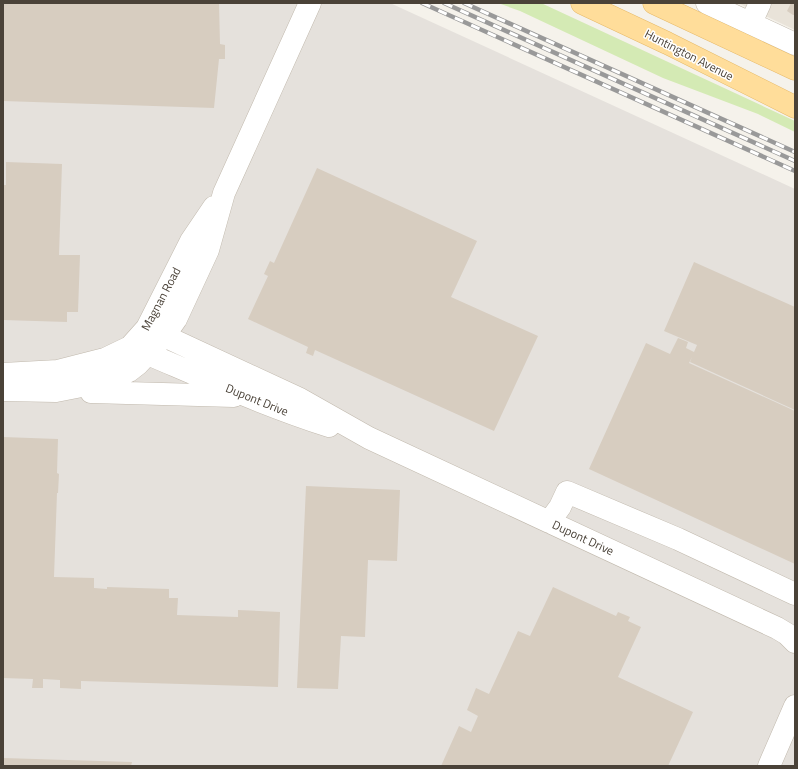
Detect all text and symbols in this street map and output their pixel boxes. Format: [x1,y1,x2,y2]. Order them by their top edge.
street label: Huntington Avenue [641,24,737,85]
street label: Magnan Road [136,263,185,334]
street label: Dupont Drive [223,378,291,421]
street label: Dupont Drive [549,515,617,560]

